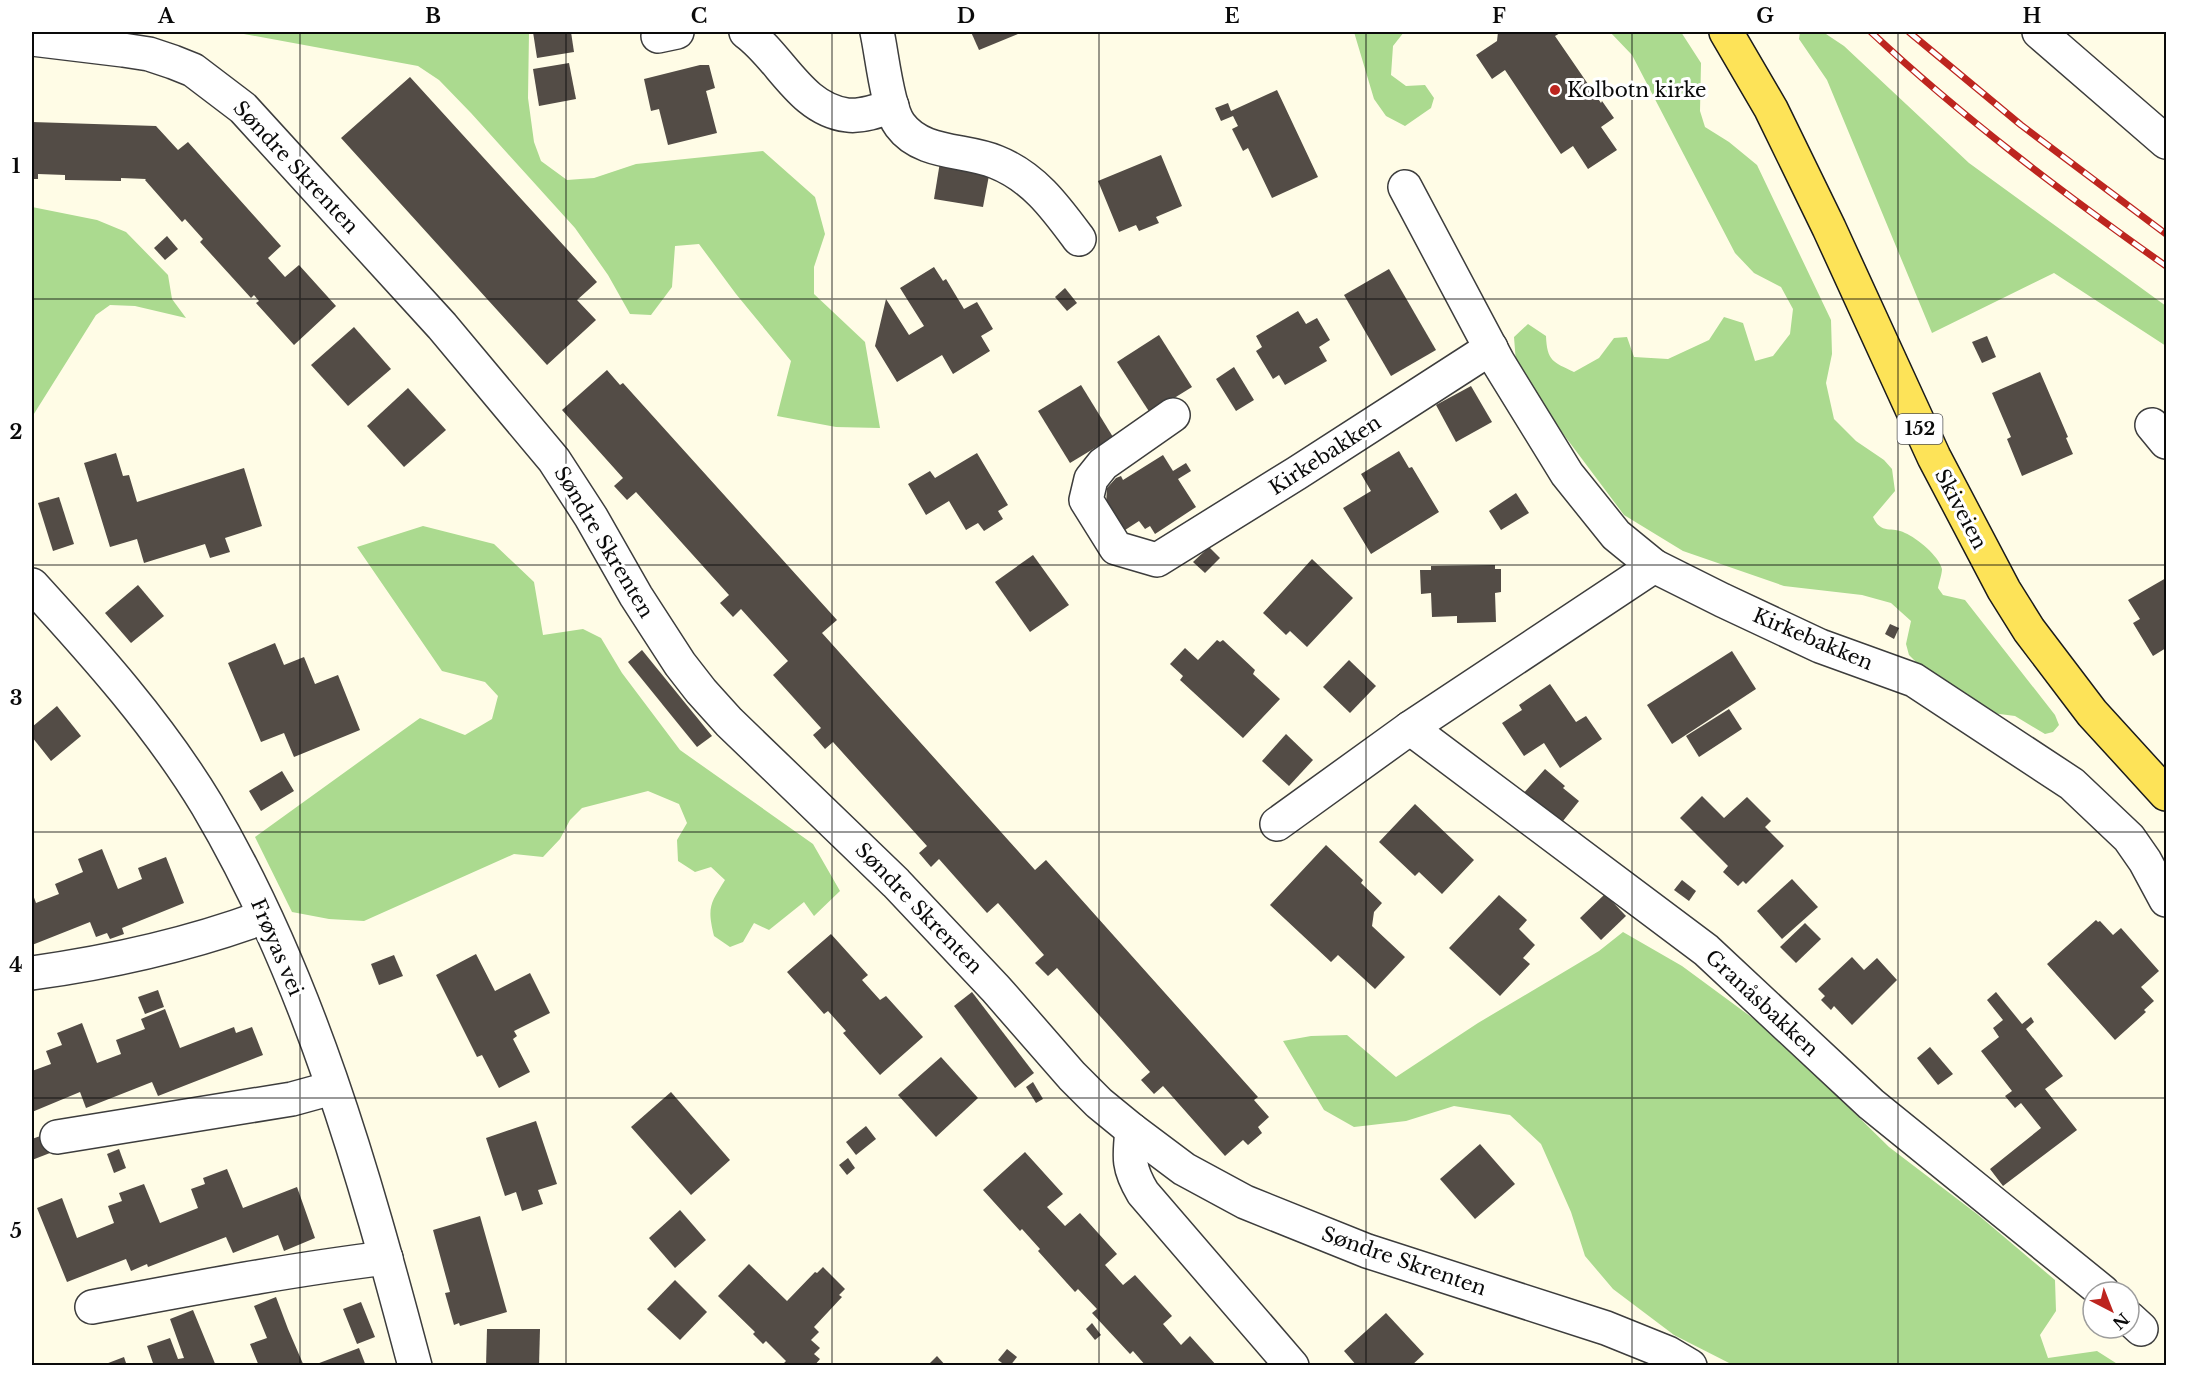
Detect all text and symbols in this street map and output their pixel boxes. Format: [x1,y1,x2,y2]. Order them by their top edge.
text: A [157,4,175,28]
text: B [425,4,441,28]
text: C [691,4,707,28]
text: D [957,4,975,28]
text: E [1224,4,1240,28]
text: F [1492,4,1506,28]
text: G [1756,4,1774,28]
text: H [2023,4,2042,28]
place label: Kolbotn kirke [1567,78,1707,102]
marker: Kolbotn kirke [1548,83,1562,97]
street label: Søndre Skrenten [228,96,364,238]
text: 1 [12,154,21,178]
street label: Kirkebakken [1265,410,1386,500]
road number: 152 [1898,414,1942,444]
text: 2 [9,420,23,444]
street label: Søndre Skrenten [549,462,659,622]
street label: Skiveien [1930,465,1992,553]
street label: Kirkebakken [1749,603,1877,675]
text: 3 [10,686,22,710]
street label: Søndre Skrenten [850,838,988,978]
street label: Frøyas vei [246,895,308,999]
street label: Granåsbakken [1701,945,1823,1061]
text: 4 [9,953,23,977]
text: 5 [10,1219,22,1243]
street label: Søndre Skrenten [1319,1222,1490,1300]
north arrow [2081,1280,2141,1340]
text: N [2109,1309,2133,1334]

